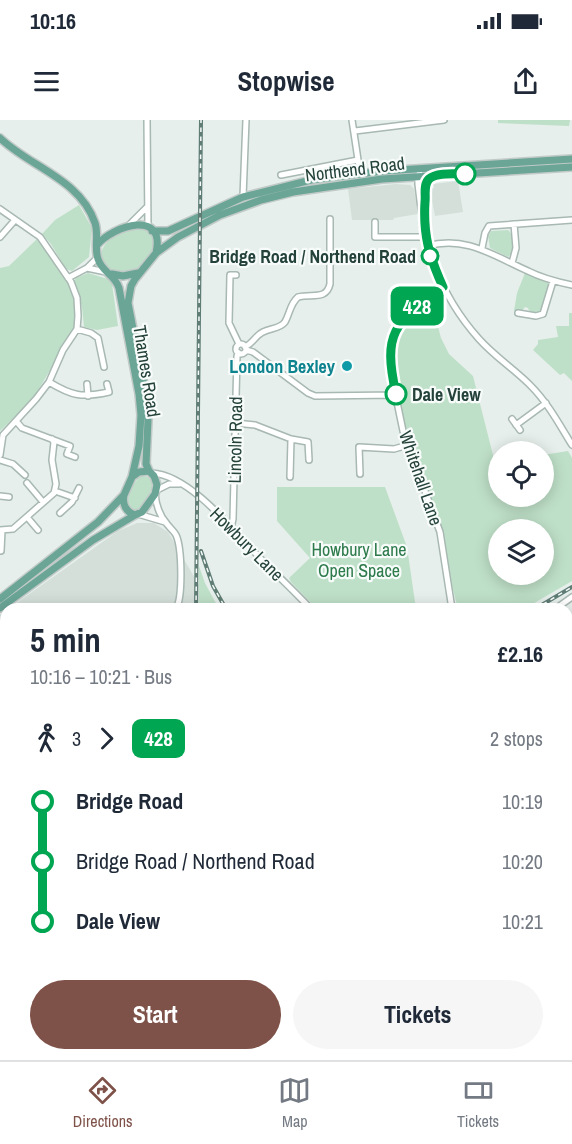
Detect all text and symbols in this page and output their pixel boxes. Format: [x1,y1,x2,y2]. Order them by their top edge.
text: 10:16 [30,6,76,36]
text: Stopwise [237,63,335,99]
icon: menu [30,65,63,98]
icon: share [509,65,542,98]
street label: Northend Road [304,150,406,188]
unlabelled marker [454,163,476,185]
place label: Bridge Road / Northend Road [209,244,416,269]
marker: Bridge Road / Northend Road [421,247,439,265]
line badge: 428 [382,286,452,326]
text: 428 [403,292,431,321]
street label: Thames Road [127,323,167,419]
place label: London Bexley [229,354,336,379]
marker: London Bexley [340,359,354,373]
place label: Dale View [412,382,481,407]
marker: Dale View [385,383,407,405]
street label: Lincoln Road [222,396,248,484]
street label: Whitehall Lane [393,427,449,529]
map controls [488,441,554,585]
button: locate [488,441,554,507]
street label: Howbury Lane [205,502,289,586]
button: layers [488,519,554,585]
park label: Howbury Lane Open Space [311,537,407,583]
text: 5 min [30,618,101,662]
text: £2.16 [498,639,543,669]
text: 10:16 – 10:21 · Bus [30,663,172,690]
icon: walk [30,722,63,755]
icon: forward [90,722,123,755]
text: 428 [144,724,173,753]
text: 3 [72,725,81,752]
text: 2 stops [490,725,543,752]
text: Bridge Road [76,786,183,816]
text: 10:19 [502,788,543,815]
text: Bridge Road / Northend Road [76,846,315,876]
text: 10:20 [502,848,543,875]
text: Dale View [76,906,160,936]
text: 10:21 [502,908,543,935]
button: Start [30,980,281,1049]
button: Tickets [293,980,543,1049]
tab: Directions [73,1074,133,1132]
tab: Map [278,1074,311,1132]
tab: Tickets [457,1074,499,1132]

